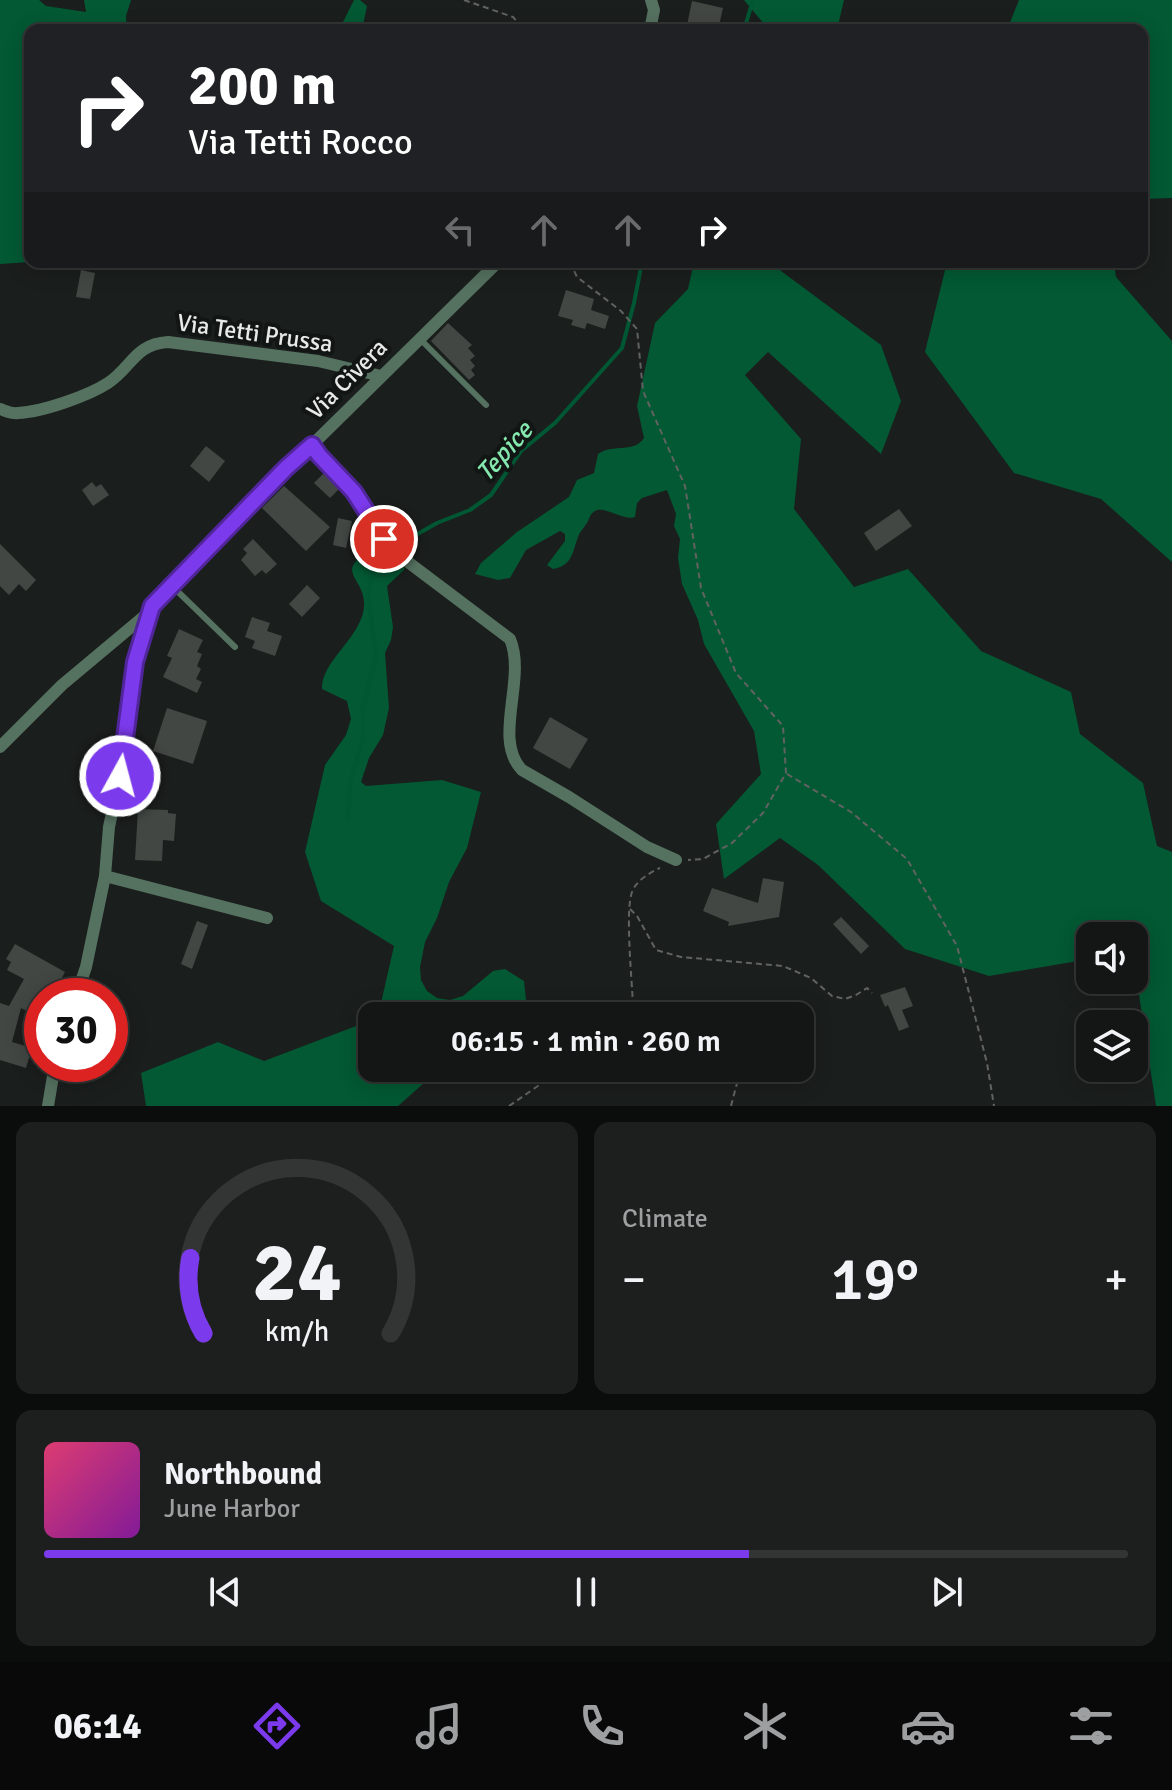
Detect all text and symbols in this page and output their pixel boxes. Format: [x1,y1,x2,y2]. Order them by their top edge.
text: 200 m [188,51,336,120]
icon: right [56,56,160,160]
text: Via Tetti Rocco [188,120,413,165]
icon: left [438,208,482,252]
icon: ahead [522,208,566,252]
icon: ahead [606,208,650,252]
icon: right [690,208,734,252]
street label: Via Tetti Prussa [175,307,335,359]
street label: Via Civera [300,332,394,426]
water label: Tepice [470,414,541,488]
pin [350,505,418,573]
icon: arrive [362,517,406,561]
position arrow [78,734,162,818]
map controls [1076,922,1148,1082]
button: sound [1076,922,1148,994]
speed limit sign: 30 [24,978,128,1082]
button: layers [1076,1010,1148,1082]
text: 06:15 · 1 min · 260 m [451,1023,721,1060]
text: Climate [622,1203,708,1235]
text: 24 [252,1222,342,1324]
text: 19° [831,1243,919,1317]
text: − [622,1253,646,1307]
text: + [1104,1253,1128,1307]
text: km/h [265,1314,329,1349]
text: Northbound [164,1456,322,1493]
text: June Harbor [164,1493,300,1525]
icon: previous [203,1570,247,1614]
icon: pause [564,1570,608,1614]
icon: next [925,1570,969,1614]
icon: directions [249,1698,305,1754]
icon: music [411,1698,467,1754]
icon: phone [574,1698,630,1754]
icon: climate [737,1698,793,1754]
icon: car [900,1698,956,1754]
icon: filters [1063,1698,1119,1754]
text: 06:14 [53,1704,142,1749]

